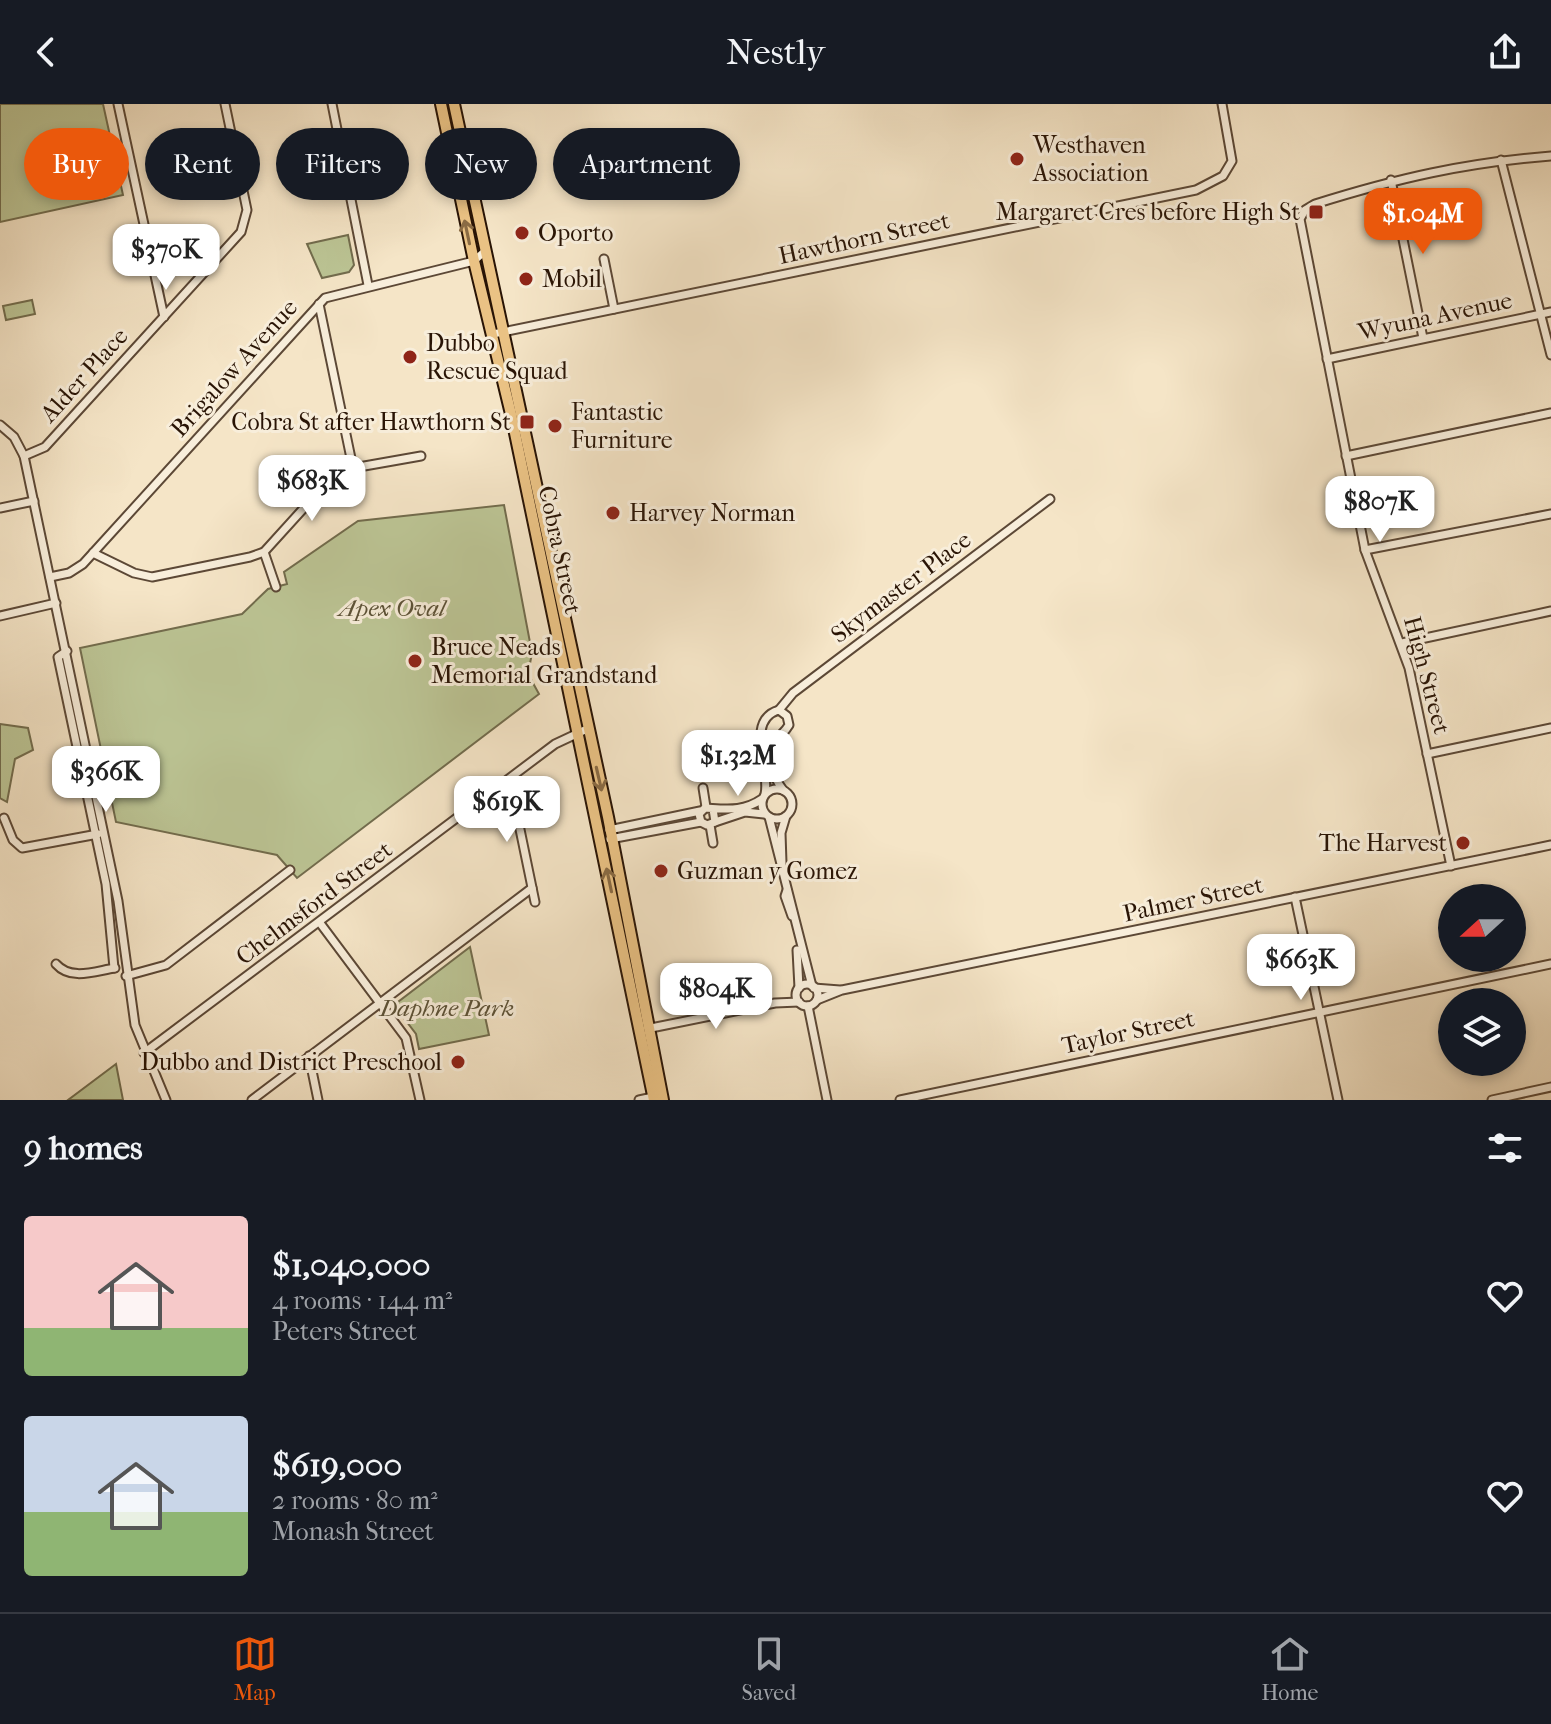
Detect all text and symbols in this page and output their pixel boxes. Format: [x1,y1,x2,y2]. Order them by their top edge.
icon: back [24,30,68,74]
icon: share [1483,30,1527,74]
text: Nestly [726,31,825,73]
chip: Buy [24,128,129,200]
chip: Rent [145,128,260,200]
chip: Filters [276,128,409,200]
chip: New [425,128,537,200]
chip: Apartment [553,128,740,200]
place label: Westhaven Association [1032,131,1149,187]
marker: Westhaven Association [1008,150,1026,168]
pin: $1.04M [1358,188,1488,256]
place label: Margaret Cres before High St [996,198,1300,226]
text: $1.04M [1382,198,1464,229]
marker: Margaret Cres before High St [1307,203,1325,221]
street label: Hawthorn Street [776,206,952,270]
one-way arrow [459,219,474,245]
place label: Oporto [538,219,613,247]
pin: $370K [110,224,222,292]
marker: Oporto [513,224,531,242]
text: $370K [131,234,201,265]
place label: Mobil [542,265,602,293]
marker: Mobil [517,270,535,288]
street label: Wyuna Avenue [1354,286,1515,346]
street label: Brigalow Avenue [165,293,303,443]
street label: Alder Place [34,322,134,429]
place label: Dubbo Rescue Squad [426,329,568,385]
marker: Dubbo Rescue Squad [401,348,419,366]
place label: Fantastic Furniture [571,398,673,454]
place label: Cobra St after Hawthorn St [231,408,511,436]
marker: Cobra St after Hawthorn St [518,413,536,431]
marker: Fantastic Furniture [546,417,564,435]
pin: $683K [256,455,368,523]
text: $683K [276,465,348,496]
pin: $807K [1324,476,1436,544]
street label: Cobra Street [533,483,587,617]
text: $807K [1343,486,1417,517]
place label: Harvey Norman [629,499,795,527]
marker: Harvey Norman [604,504,622,522]
street label: Skymaster Place [826,525,977,649]
park label: Apex Oval [336,594,448,622]
street label: High Street [1398,613,1456,737]
place label: Bruce Neads Memorial Grandstand [431,633,658,689]
marker: Bruce Neads Memorial Grandstand [406,652,424,670]
pin: $1.32M [673,730,803,798]
text: $1.32M [700,740,776,771]
pin: $366K [50,746,162,814]
text: $366K [70,756,142,787]
one-way arrow [592,766,607,791]
pin: $619K [451,776,563,844]
text: $619K [472,786,542,817]
place label: The Harvest [1319,829,1447,857]
marker: The Harvest [1454,834,1472,852]
street label: Chelmsford Street [231,835,398,971]
place label: Guzman y Gomez [677,857,858,885]
marker: Guzman y Gomez [652,862,670,880]
one-way arrow [601,868,616,893]
street label: Palmer Street [1120,870,1266,927]
north arrow [1438,884,1526,972]
map controls [1438,884,1526,1076]
pin: $663K [1245,934,1357,1002]
text: $663K [1265,944,1337,975]
pin: $804K [660,963,772,1031]
text: $804K [678,973,754,1004]
button: layers [1438,988,1526,1076]
park label: Daphne Park [378,994,514,1022]
street label: Taylor Street [1059,1004,1197,1060]
place label: Dubbo and District Preschool [141,1048,442,1076]
marker: Dubbo and District Preschool [449,1053,467,1071]
icon: filters [1483,1126,1527,1170]
text: 9 homes [24,1128,143,1168]
text: $1,040,000 [272,1245,430,1285]
icon: home [88,1248,184,1344]
icon: heart [1483,1274,1527,1318]
text: 4 rooms · 144 m² [272,1285,452,1316]
text: Peters Street [272,1316,417,1347]
text: $619,000 [272,1445,402,1485]
icon: home [88,1448,184,1544]
icon: heart [1483,1474,1527,1518]
text: 2 rooms · 80 m² [272,1485,438,1516]
text: Monash Street [272,1516,434,1547]
tab: Map [233,1632,277,1706]
tab: Saved [742,1632,796,1706]
tab: Home [1261,1632,1318,1706]

